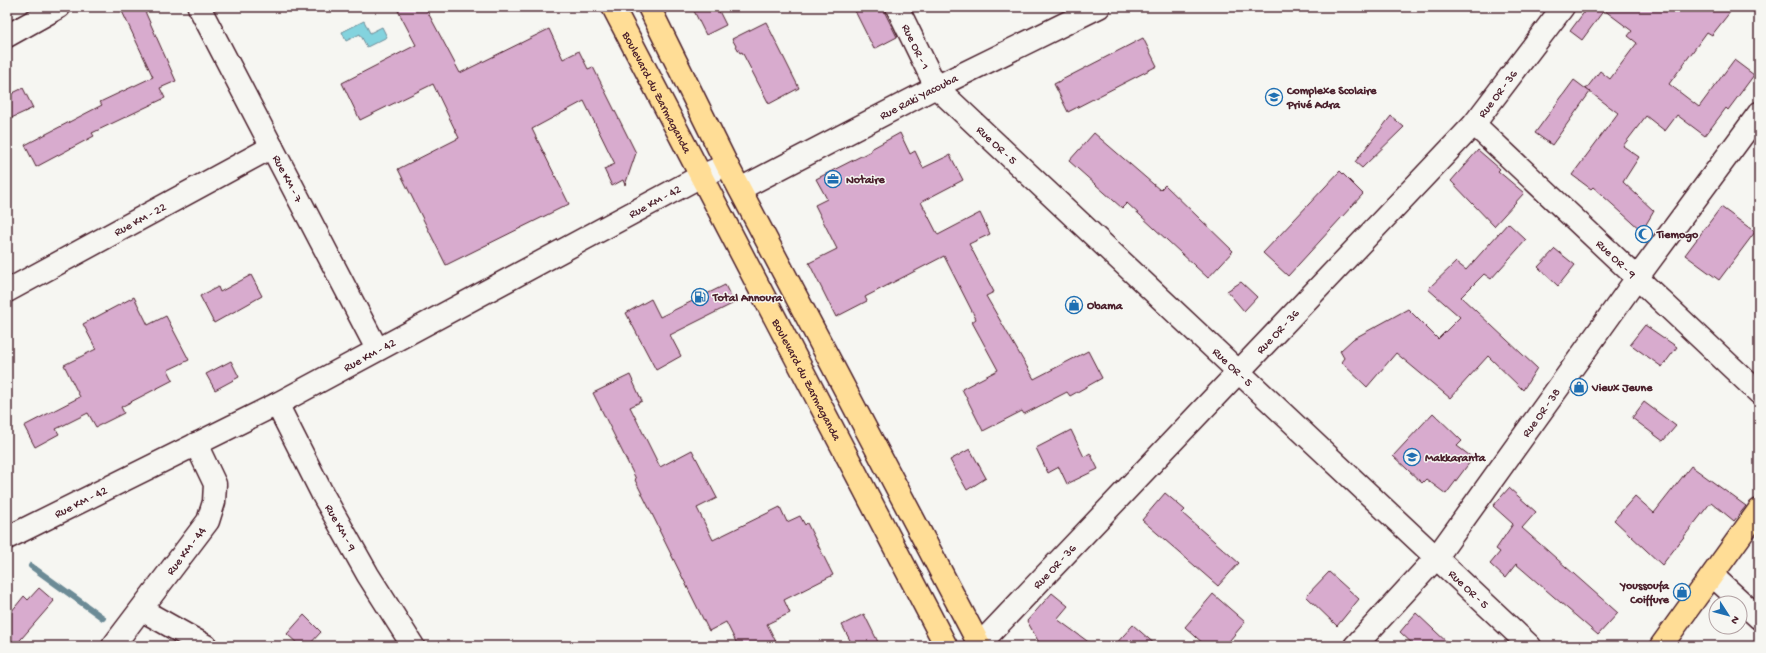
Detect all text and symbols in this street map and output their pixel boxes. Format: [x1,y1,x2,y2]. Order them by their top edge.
street label: Rue OR - 1 [897,22,932,73]
street label: Boulevard du Zarmaganda [618,29,693,157]
street label: Rue OR - 36 [1476,67,1522,121]
street label: Rue Raki Yacouba [878,72,961,124]
place label: Complexe Scolaire Privé Adra [1286,85,1377,113]
school or university icon: Complexe Scolaire Privé Adra [1264,87,1284,107]
street label: Rue OR - 5 [973,124,1019,168]
street label: Rue KM - 7 [268,153,305,206]
office icon: Notaire [823,169,843,189]
place label: Notaire [846,174,885,188]
street label: Rue KM - 42 [627,183,684,222]
street label: Rue KM - 22 [112,201,169,240]
mosque icon: Tiemogo [1634,224,1654,244]
place label: Tiemogo [1656,229,1699,243]
street label: Rue OR - 9 [1592,238,1638,282]
fuel station icon: Total Annoura [690,287,710,307]
place label: Total Annoura [712,292,783,306]
shop icon: Obama [1064,295,1084,315]
place label: Obama [1087,300,1124,314]
street label: Rue OR - 36 [1254,307,1304,358]
street label: Boulevard du Zarmaganda [767,316,843,444]
street label: Rue KM - 42 [342,337,399,376]
street label: Rue OR - 5 [1209,346,1255,390]
shop icon: Vieux Jeune [1569,377,1589,397]
place label: Vieux Jeune [1591,382,1653,396]
street label: Rue OR - 38 [1520,386,1565,441]
school or university icon: Makkaranta [1402,447,1422,467]
place label: Makkaranta [1425,452,1487,466]
street label: Rue KM - 42 [53,484,110,522]
street label: Rue KM - 9 [321,502,358,554]
street label: Rue KM - 44 [164,525,210,579]
street label: Rue OR - 36 [1031,541,1081,593]
street label: Rue OR - 5 [1445,568,1491,612]
place label: Youssoufa Coiffure [1619,580,1670,608]
shop icon: Youssoufa Coiffure [1672,582,1692,602]
north arrow [1708,595,1748,635]
text: N [1728,613,1741,626]

